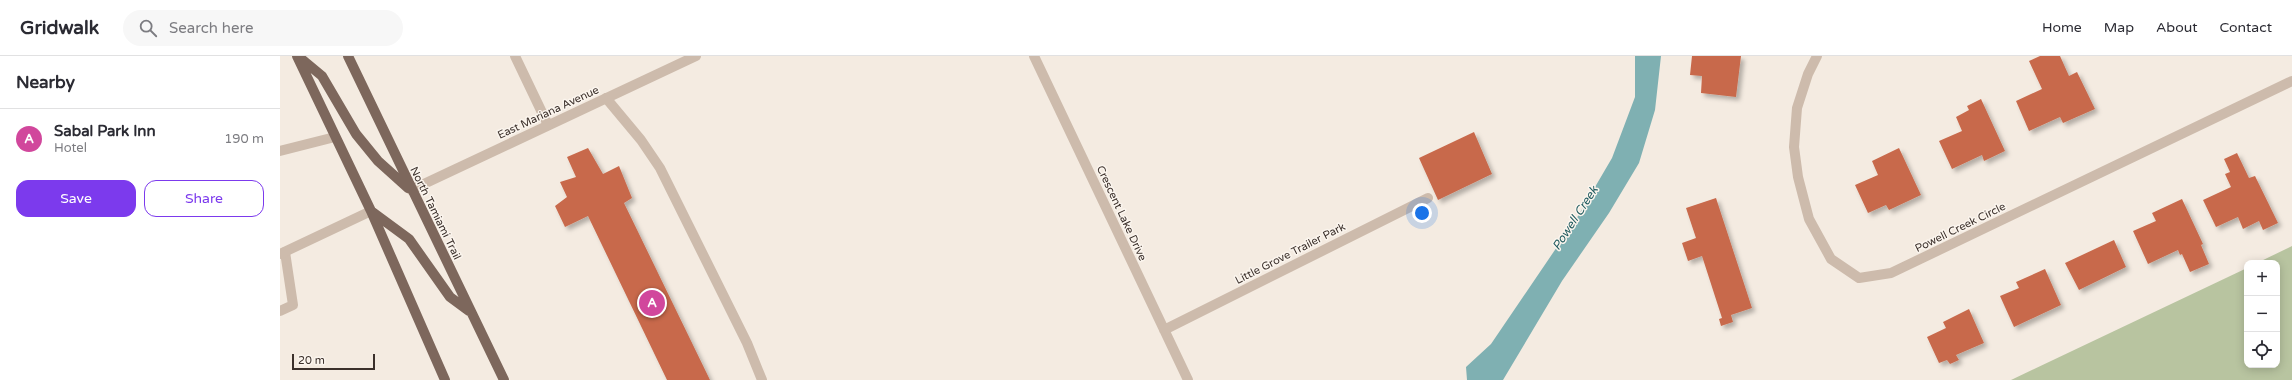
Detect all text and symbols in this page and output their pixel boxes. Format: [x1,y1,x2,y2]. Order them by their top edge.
search box [123,10,403,46]
text: Gridwalk [20,17,99,39]
icon: search [137,17,159,39]
text: Search here [169,19,253,37]
text: Home [2042,19,2082,36]
text: Map [2104,19,2134,36]
text: About [2156,19,2198,36]
text: Contact [2220,19,2272,36]
text: Nearby [16,72,75,93]
street label: East Mariana Avenue [495,83,601,142]
text: Sabal Park Inn [54,122,156,140]
text: A [24,131,34,147]
text: 190 m [224,131,264,147]
text: Hotel [54,140,87,156]
street label: Crescent Lake Drive [1094,164,1149,263]
street label: North Tamiami Trail [407,165,464,262]
button: Save [16,180,136,217]
button: Share [144,180,264,217]
water label: Powell Creek [1549,182,1602,253]
street label: Powell Creek Circle [1913,200,2008,255]
your location [1412,203,1432,223]
street label: Little Grove Trailer Park [1233,220,1347,287]
map controls [2244,260,2280,368]
button: + [2244,260,2280,296]
pin: A [639,288,665,318]
button: − [2244,296,2280,332]
button: locate [2244,332,2280,368]
scale bar [292,352,375,371]
text: 20 m [298,354,325,367]

